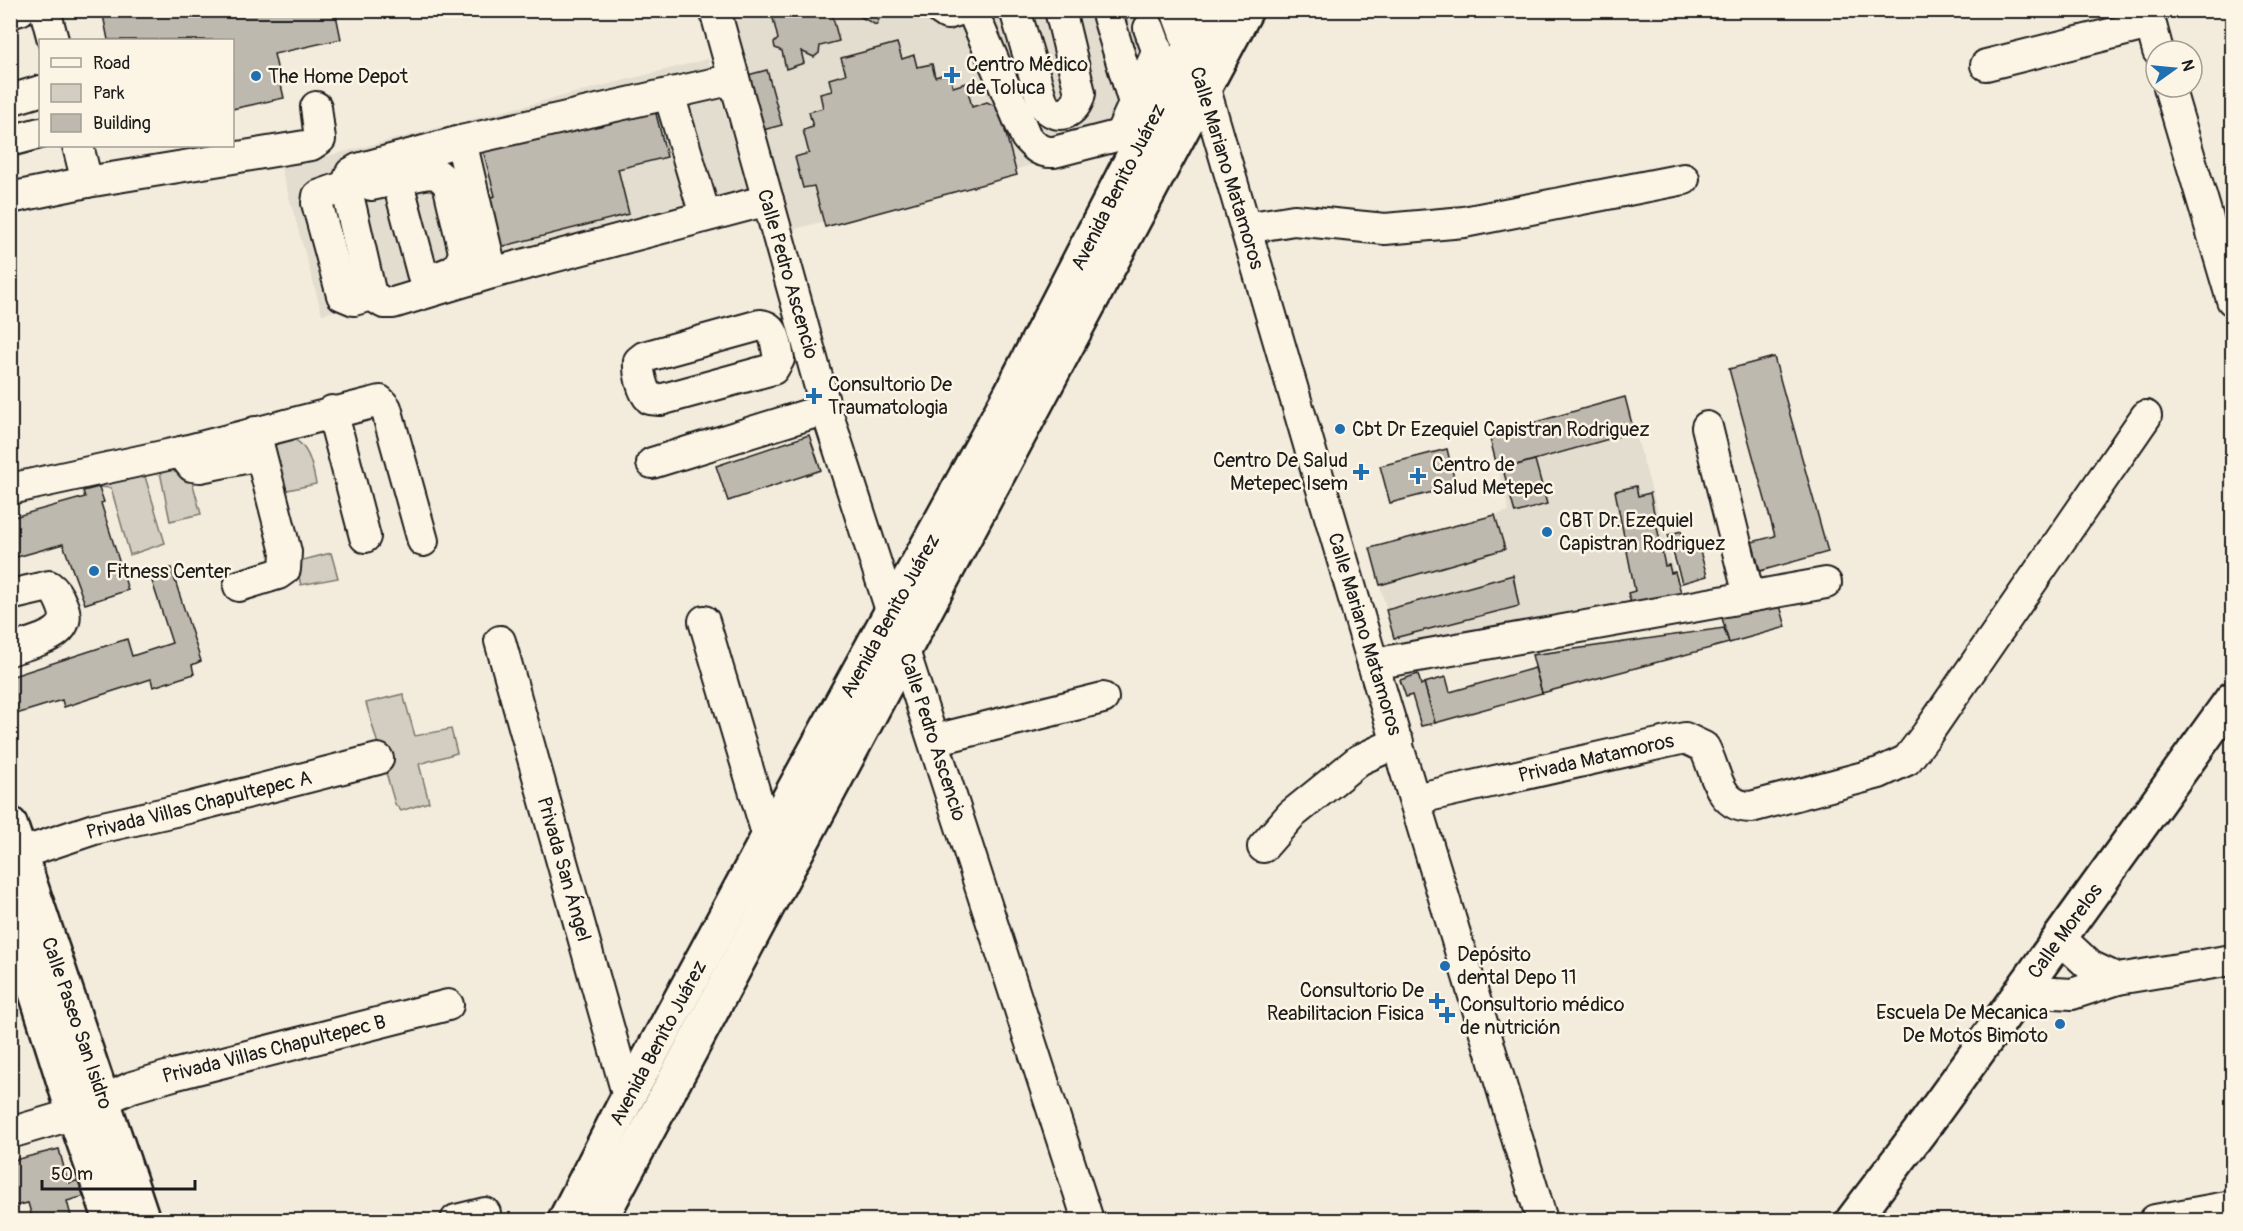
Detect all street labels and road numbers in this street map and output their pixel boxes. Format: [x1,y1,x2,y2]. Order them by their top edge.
street label: Calle Mariano Matamoros [1184,64,1270,272]
street label: Avenida Benito Juárez [1065,100,1171,274]
street label: Calle Pedro Ascencio [752,186,824,362]
street label: Avenida Benito Juárez [835,530,945,702]
street label: Calle Mariano Matamoros [1322,530,1408,738]
street label: Calle Pedro Ascencio [894,650,972,824]
street label: Privada Matamoros [1516,728,1676,788]
street label: Privada Villas Chapultepec A [84,765,314,845]
street label: Privada San Ángel [531,794,597,944]
street label: Calle Morelos [2022,878,2108,983]
street label: Calle Paseo San Isidro [36,934,118,1113]
street label: Avenida Benito Juárez [604,956,712,1130]
street label: Privada Villas Chapultepec B [160,1009,388,1089]

